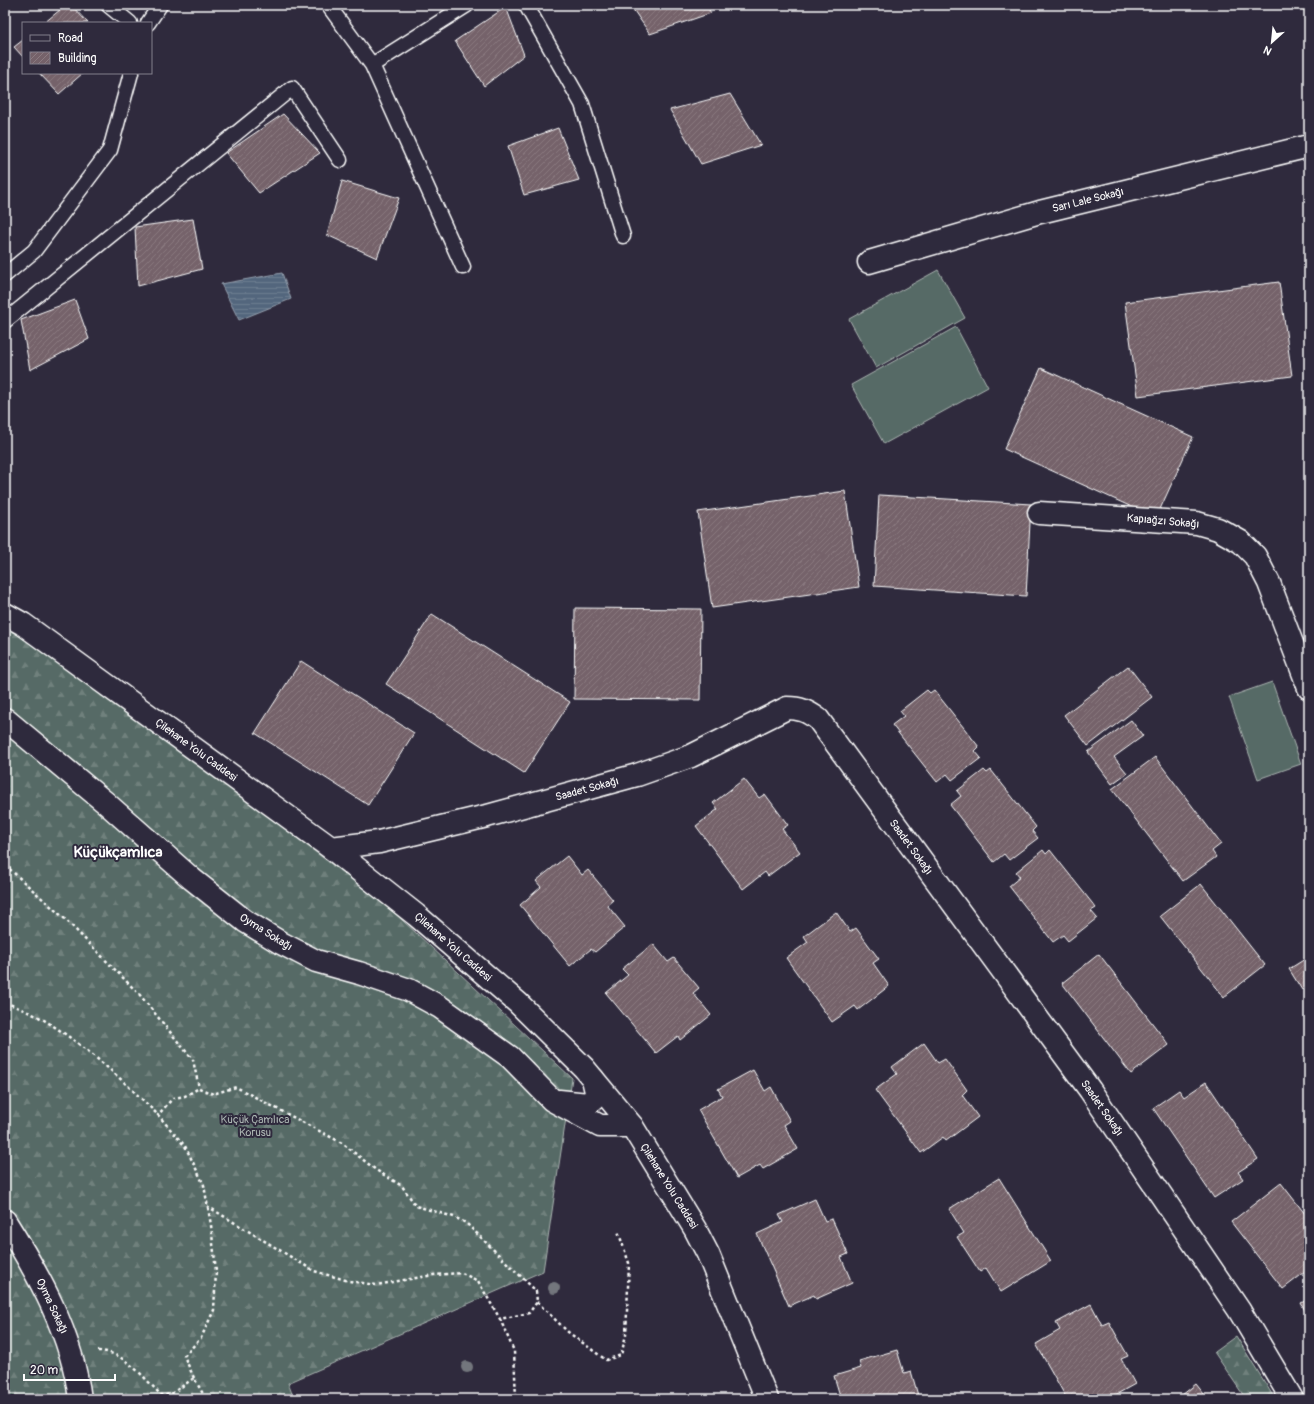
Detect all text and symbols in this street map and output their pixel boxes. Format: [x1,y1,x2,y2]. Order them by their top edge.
legend [22,22,152,74]
north arrow [1252,22,1292,62]
text: Road [58,31,83,46]
text: N [1261,43,1274,58]
text: Building [58,51,97,66]
street label: Sarı Lale Sokağı [1051,185,1125,215]
street label: Kapıağzı Sokağı [1126,511,1200,531]
street label: Çilehane Yolu Caddesi [153,716,239,784]
street label: Saadet Sokağı [554,774,620,804]
street label: Saadet Sokağı [887,817,935,877]
district label: Küçükçamlıca [74,843,162,862]
street label: Çilehane Yolu Caddesi [412,910,494,984]
street label: Oyma Sokağı [237,911,295,953]
street label: Saadet Sokağı [1078,1078,1126,1138]
park label: Küçük Çamlıca Korusu [221,1113,289,1139]
street label: Çilehane Yolu Caddesi [638,1141,700,1231]
street label: Oyma Sokağı [33,1276,71,1336]
scale bar [24,1356,115,1382]
text: 20 m [30,1363,59,1378]

